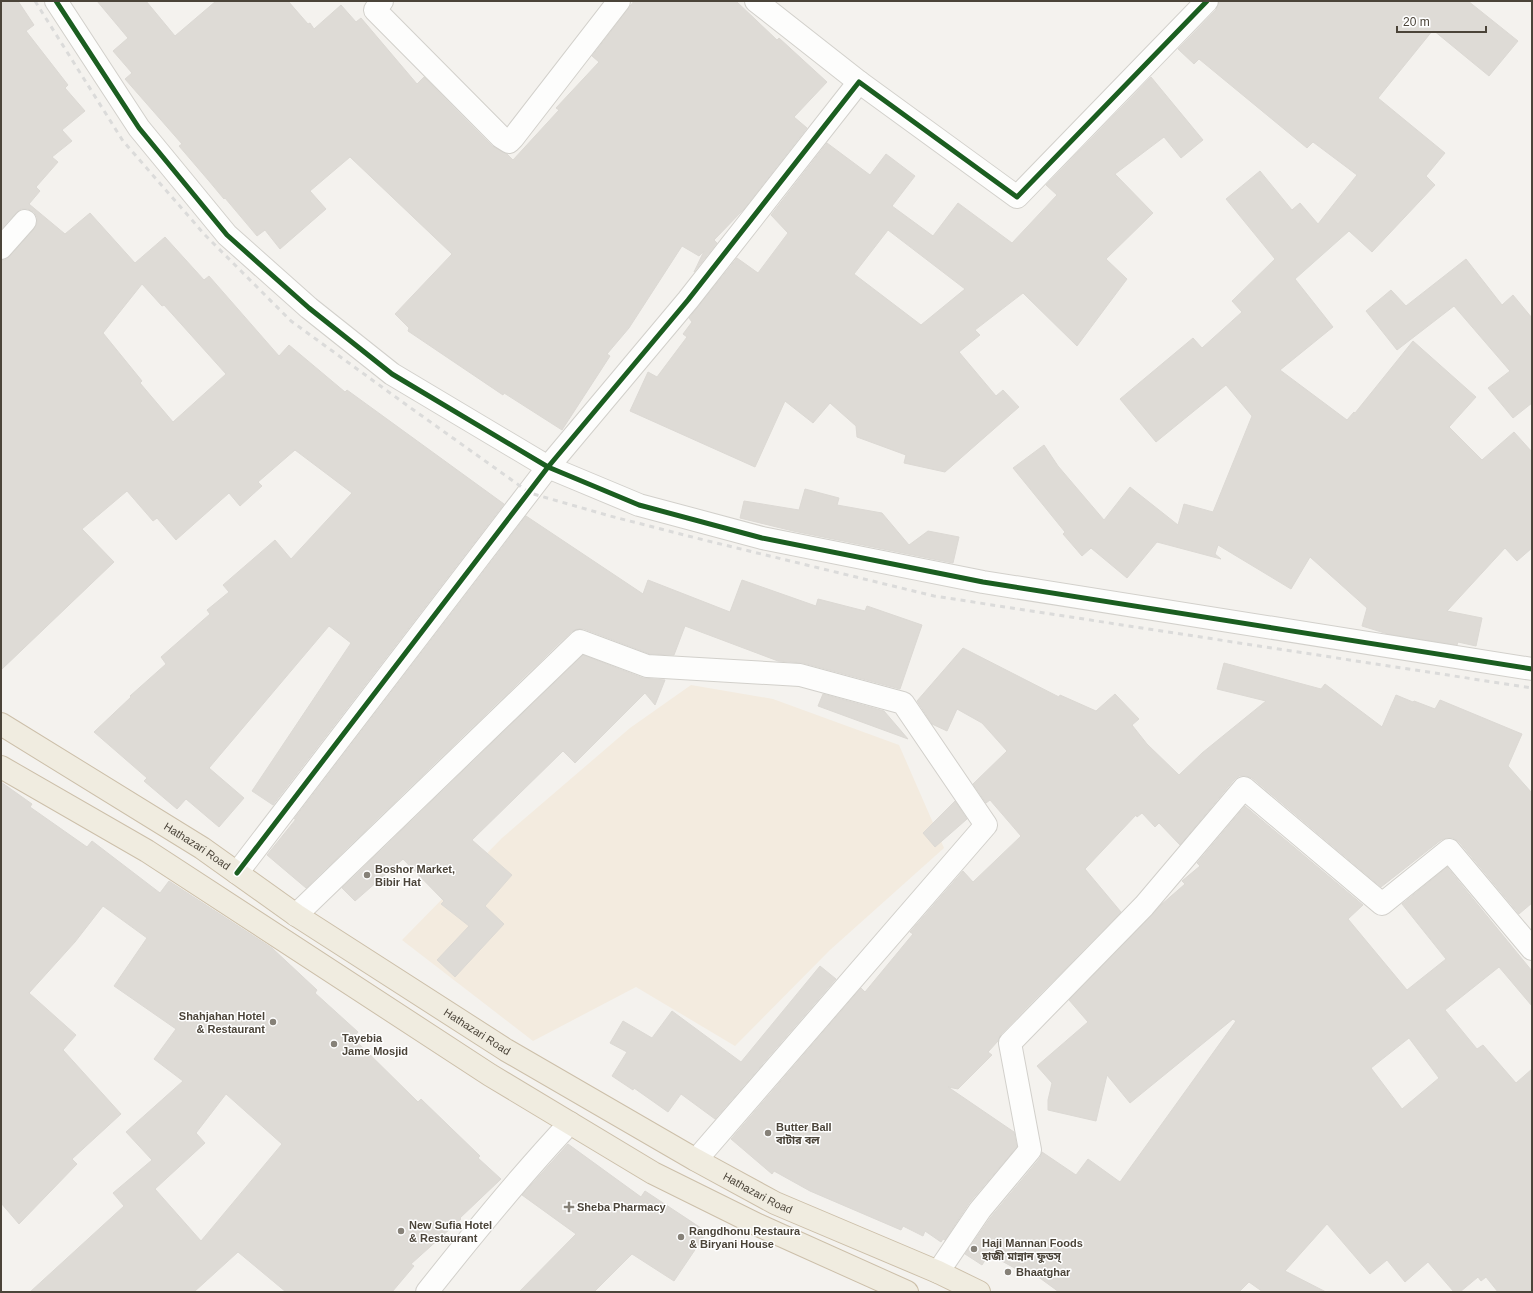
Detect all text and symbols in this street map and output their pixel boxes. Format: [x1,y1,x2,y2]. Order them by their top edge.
scale bar [1397,8,1486,34]
text: 20 m [1403,15,1430,29]
street label: Hathazari Road [162,820,232,872]
place label: Boshor Market, Bibir Hat [375,863,455,888]
marker: Boshor Market, Bibir Hat [362,870,372,880]
street label: Hathazari Road [442,1006,512,1057]
place label: Shahjahan Hotel & Restaurant [179,1010,265,1035]
marker: Shahjahan Hotel & Restaurant [268,1017,278,1027]
place label: Tayebia Jame Mosjid [342,1032,408,1057]
marker: Tayebia Jame Mosjid [329,1039,339,1049]
place label: Butter Ball বাটার বল [775,1121,832,1146]
marker: Butter Ball বাটার বল [763,1128,773,1138]
street label: Hathazari Road [721,1170,794,1216]
place label: Sheba Pharmacy [577,1201,667,1213]
marker: Sheba Pharmacy [564,1202,574,1212]
place label: New Sufia Hotel & Restaurant [409,1219,492,1244]
place label: Rangdhonu Restaura & Biryani House [689,1225,801,1250]
marker: New Sufia Hotel & Restaurant [396,1226,406,1236]
marker: Rangdhonu Restaura & Biryani House [676,1232,686,1242]
place label: Haji Mannan Foods হাজী মান্নান ফুডস্ [981,1237,1083,1263]
marker: Haji Mannan Foods হাজী মান্নান ফুডস্ [969,1244,979,1254]
place label: Bhaatghar [1016,1266,1071,1278]
marker: Bhaatghar [1003,1267,1013,1277]

